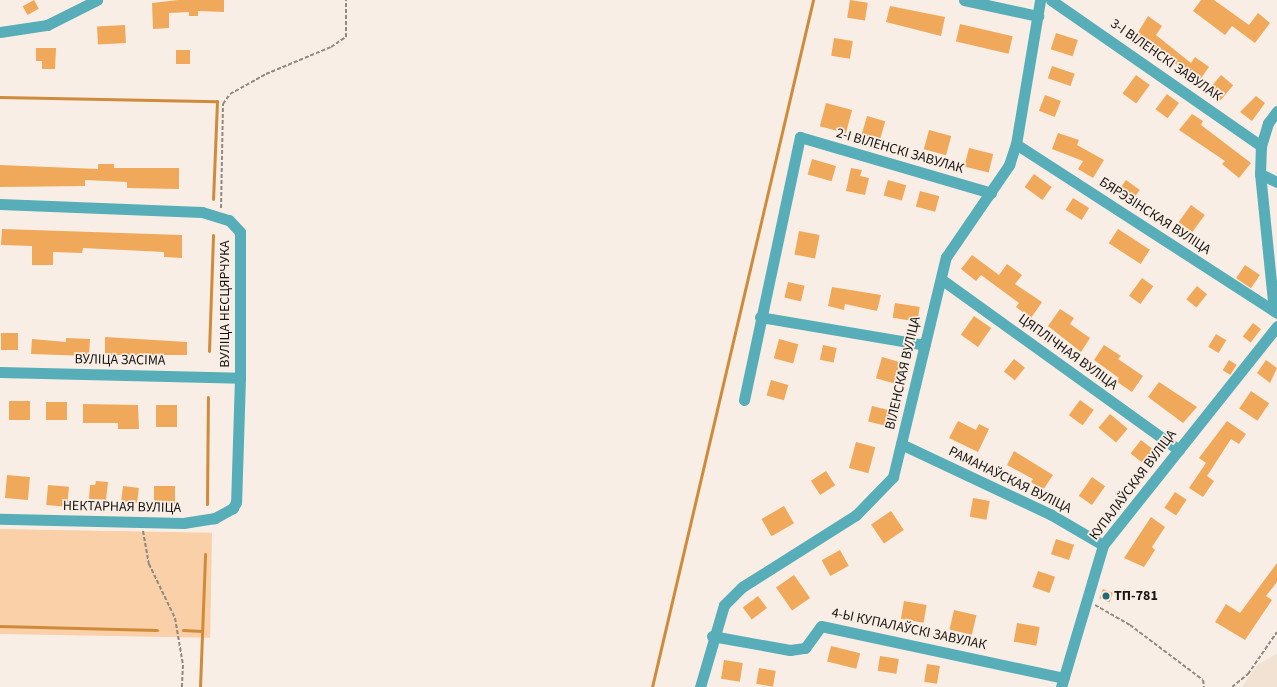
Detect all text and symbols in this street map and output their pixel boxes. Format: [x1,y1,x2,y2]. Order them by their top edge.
street label: 3-І ВІЛЕНСКІ ЗАВУЛАК [1107,15,1225,105]
street label: 2-І ВІЛЕНСКІ ЗАВУЛАК [834,125,966,177]
street label: БЯРЭЗІНСКАЯ ВУЛІЦА [1096,174,1214,258]
street label: ВУЛІЦА НЕСЦЯРЧУКА [217,240,233,368]
street label: ЦЯПЛІЧНАЯ ВУЛІЦА [1015,310,1121,394]
street label: ВІЛЕНСКАЯ ВУЛІЦА [882,315,924,431]
street label: ВУЛІЦА ЗАСІМА [74,351,166,369]
street label: КУПАЛАЎСКАЯ ВУЛІЦА [1086,426,1180,544]
street label: РАМАНАЎСКАЯ ВУЛІЦА [946,443,1074,517]
street label: НЕКТАРНАЯ ВУЛІЦА [63,498,181,516]
place label: ТП-781 [1114,588,1158,604]
marker: ТП-781 [1101,591,1111,601]
street label: 4-Ы КУПАЛАЎСКІ ЗАВУЛАК [830,604,988,654]

